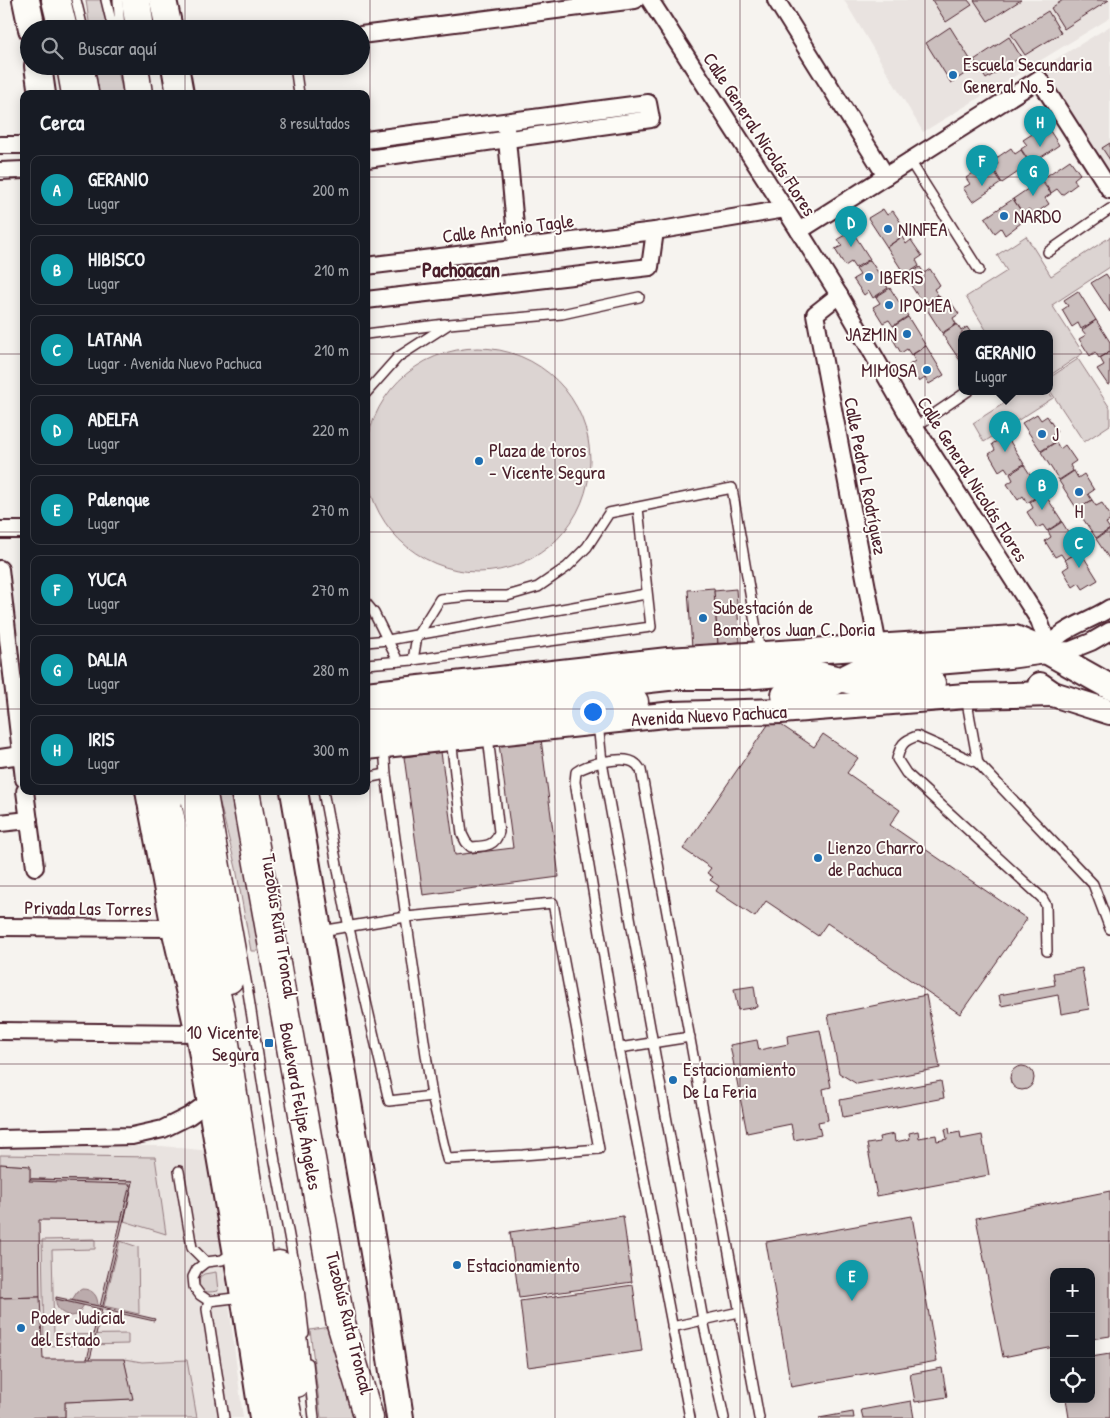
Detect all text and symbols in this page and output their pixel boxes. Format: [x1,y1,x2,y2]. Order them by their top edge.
search box [20,20,370,75]
icon: search [38,34,66,62]
text: Buscar aquí [78,35,157,61]
street label: Calle General Nicolás Flores [697,47,823,221]
place label: Escuela Secundaria General No. 5 [963,51,1092,99]
marker: Escuela Secundaria General No. 5 [947,69,959,81]
pin: H [1024,106,1056,147]
text: Cerca [40,108,84,137]
text: 8 resultados [279,112,350,134]
pin: F [966,145,998,186]
pin: G [1017,155,1049,196]
text: GERANIO [88,166,149,192]
text: A [53,179,61,201]
text: 200 m [313,179,349,201]
text: Lugar [88,192,120,214]
place label: NARDO [1014,203,1062,229]
pin: D [835,206,867,247]
street label: Calle Antonio Tagle [441,207,576,249]
marker: NARDO [998,210,1010,222]
place label: NINFEA [898,216,947,242]
marker: NINFEA [882,223,894,235]
text: HIBISCO [88,246,145,272]
district label: Pachoacan [422,255,500,284]
text: B [53,259,61,281]
text: 210 m [314,259,349,281]
place label: IBERIS [879,264,924,290]
marker: IBERIS [863,271,875,283]
text: Lugar [88,272,120,294]
place label: IPOMEA [899,292,952,318]
marker: IPOMEA [883,299,895,311]
place label: JAZMIN [845,321,897,347]
text: LATANA [88,326,142,352]
marker: JAZMIN [901,328,913,340]
popup [958,330,1053,395]
text: C [53,339,61,361]
text: 210 m [314,339,349,361]
text: GERANIO [975,339,1036,365]
text: Lugar · Avenida Nuevo Pachuca [88,352,262,374]
place label: MIMOSA [861,357,917,383]
marker: MIMOSA [921,364,933,376]
text: Lugar [975,365,1007,387]
street label: Calle General Nicolás Flores [911,391,1035,567]
street label: Calle Pedro L Rodríguez [838,395,894,557]
text: ADELFA [88,406,138,432]
pin: A [989,411,1021,452]
text: D [53,419,61,441]
text: 220 m [312,419,349,441]
place label: J [1052,421,1059,447]
marker: J [1036,428,1048,440]
text: Lugar [88,432,120,454]
place label: Plaza de toros - Vicente Segura [489,437,606,485]
marker: Plaza de toros - Vicente Segura [473,455,485,467]
pin: B [1026,469,1058,510]
text: Palenque [88,486,150,512]
marker: H [1073,486,1085,498]
place label: H [1075,498,1084,524]
text: E [53,499,61,521]
text: 270 m [312,499,349,521]
text: Lugar [88,512,120,534]
pin: C [1063,527,1095,568]
text: YUCA [88,566,127,592]
text: F [54,579,60,601]
text: 270 m [312,579,349,601]
text: Lugar [88,592,120,614]
place label: Subestación de Bomberos Juan C. Doria [713,594,875,642]
marker: Subestación de Bomberos Juan C. Doria [697,612,709,624]
text: DALIA [88,646,127,672]
text: G [53,659,61,681]
text: 280 m [313,659,349,681]
text: Lugar [88,672,120,694]
street label: Avenida Nuevo Pachuca [631,698,788,732]
your location [580,699,606,725]
text: IRIS [88,726,114,752]
text: H [53,739,61,761]
text: 300 m [313,739,349,761]
text: Lugar [88,752,120,774]
place label: Lienzo Charro de Pachuca [828,834,924,882]
street label: Tuzobús Ruta Troncal [256,852,304,1001]
marker: Lienzo Charro de Pachuca [812,852,824,864]
street label: Privada Las Torres [24,894,152,922]
place label: 10 Vicente Segura [187,1019,260,1067]
street label: Boulevard Felipe Ángeles [273,1020,329,1192]
marker: 10 Vicente Segura [263,1037,275,1049]
place label: Estacionamiento De La Feria [683,1056,796,1104]
marker: Estacionamiento De La Feria [667,1074,679,1086]
street label: Tuzobús Ruta Troncal [320,1249,381,1398]
place label: Estacionamiento [467,1252,580,1278]
marker: Estacionamiento [451,1259,463,1271]
pin: E [836,1260,868,1301]
map controls [1050,1268,1095,1403]
button: + [1050,1268,1095,1313]
place label: Poder Judicial del Estado [31,1304,126,1352]
button: − [1050,1313,1095,1358]
marker: Poder Judicial del Estado [15,1322,27,1334]
button: locate [1050,1358,1095,1403]

